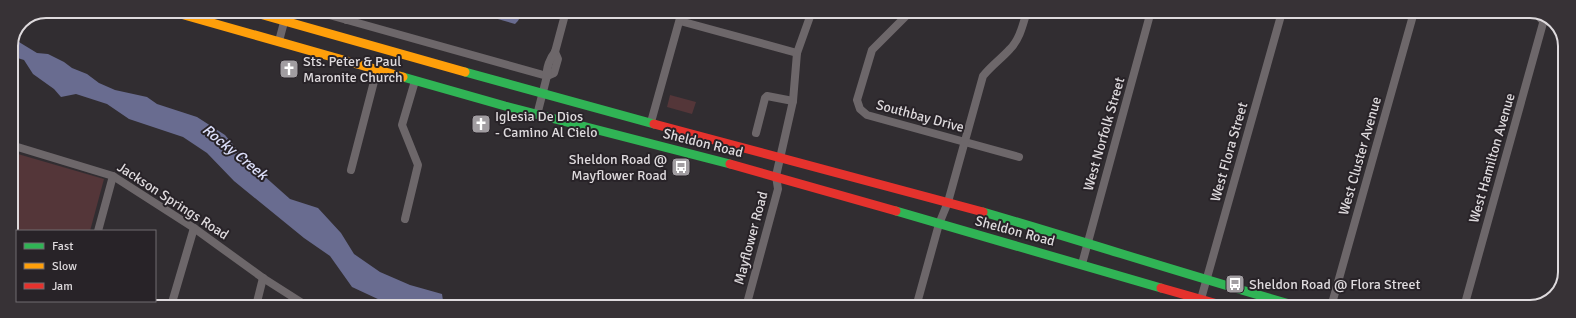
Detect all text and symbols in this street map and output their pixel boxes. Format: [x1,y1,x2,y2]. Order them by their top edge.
place label: Sts. Peter & Paul Maronite Church [303,53,403,86]
church icon: Sts. Peter & Paul Maronite Church [278,58,300,80]
street label: West Norfolk Street [1080,75,1128,193]
street label: West Hamilton Avenue [1465,91,1519,225]
street label: West Cluster Avenue [1335,95,1385,217]
street label: Southbay Drive [874,96,966,136]
street label: West Flora Street [1207,100,1251,204]
place label: Iglesia De Dios - Camino Al Cielo [495,108,598,141]
church icon: Iglesia De Dios - Camino Al Cielo [470,113,492,135]
water label: Rocky Creek [199,120,272,185]
street label: Sheldon Road [661,125,745,161]
place label: Sheldon Road @ Mayflower Road [569,151,667,184]
bus stop icon: Sheldon Road @ Mayflower Road [670,156,692,178]
street label: Jackson Springs Road [114,159,232,243]
street label: Mayflower Road [730,190,772,286]
street label: Sheldon Road [973,212,1057,250]
legend [16,230,156,302]
text: Fast [52,239,73,254]
text: Slow [52,259,77,274]
bus stop icon: Sheldon Road @ Flora Street [1224,273,1246,295]
place label: Sheldon Road @ Flora Street [1249,276,1421,293]
text: Jam [52,279,73,294]

